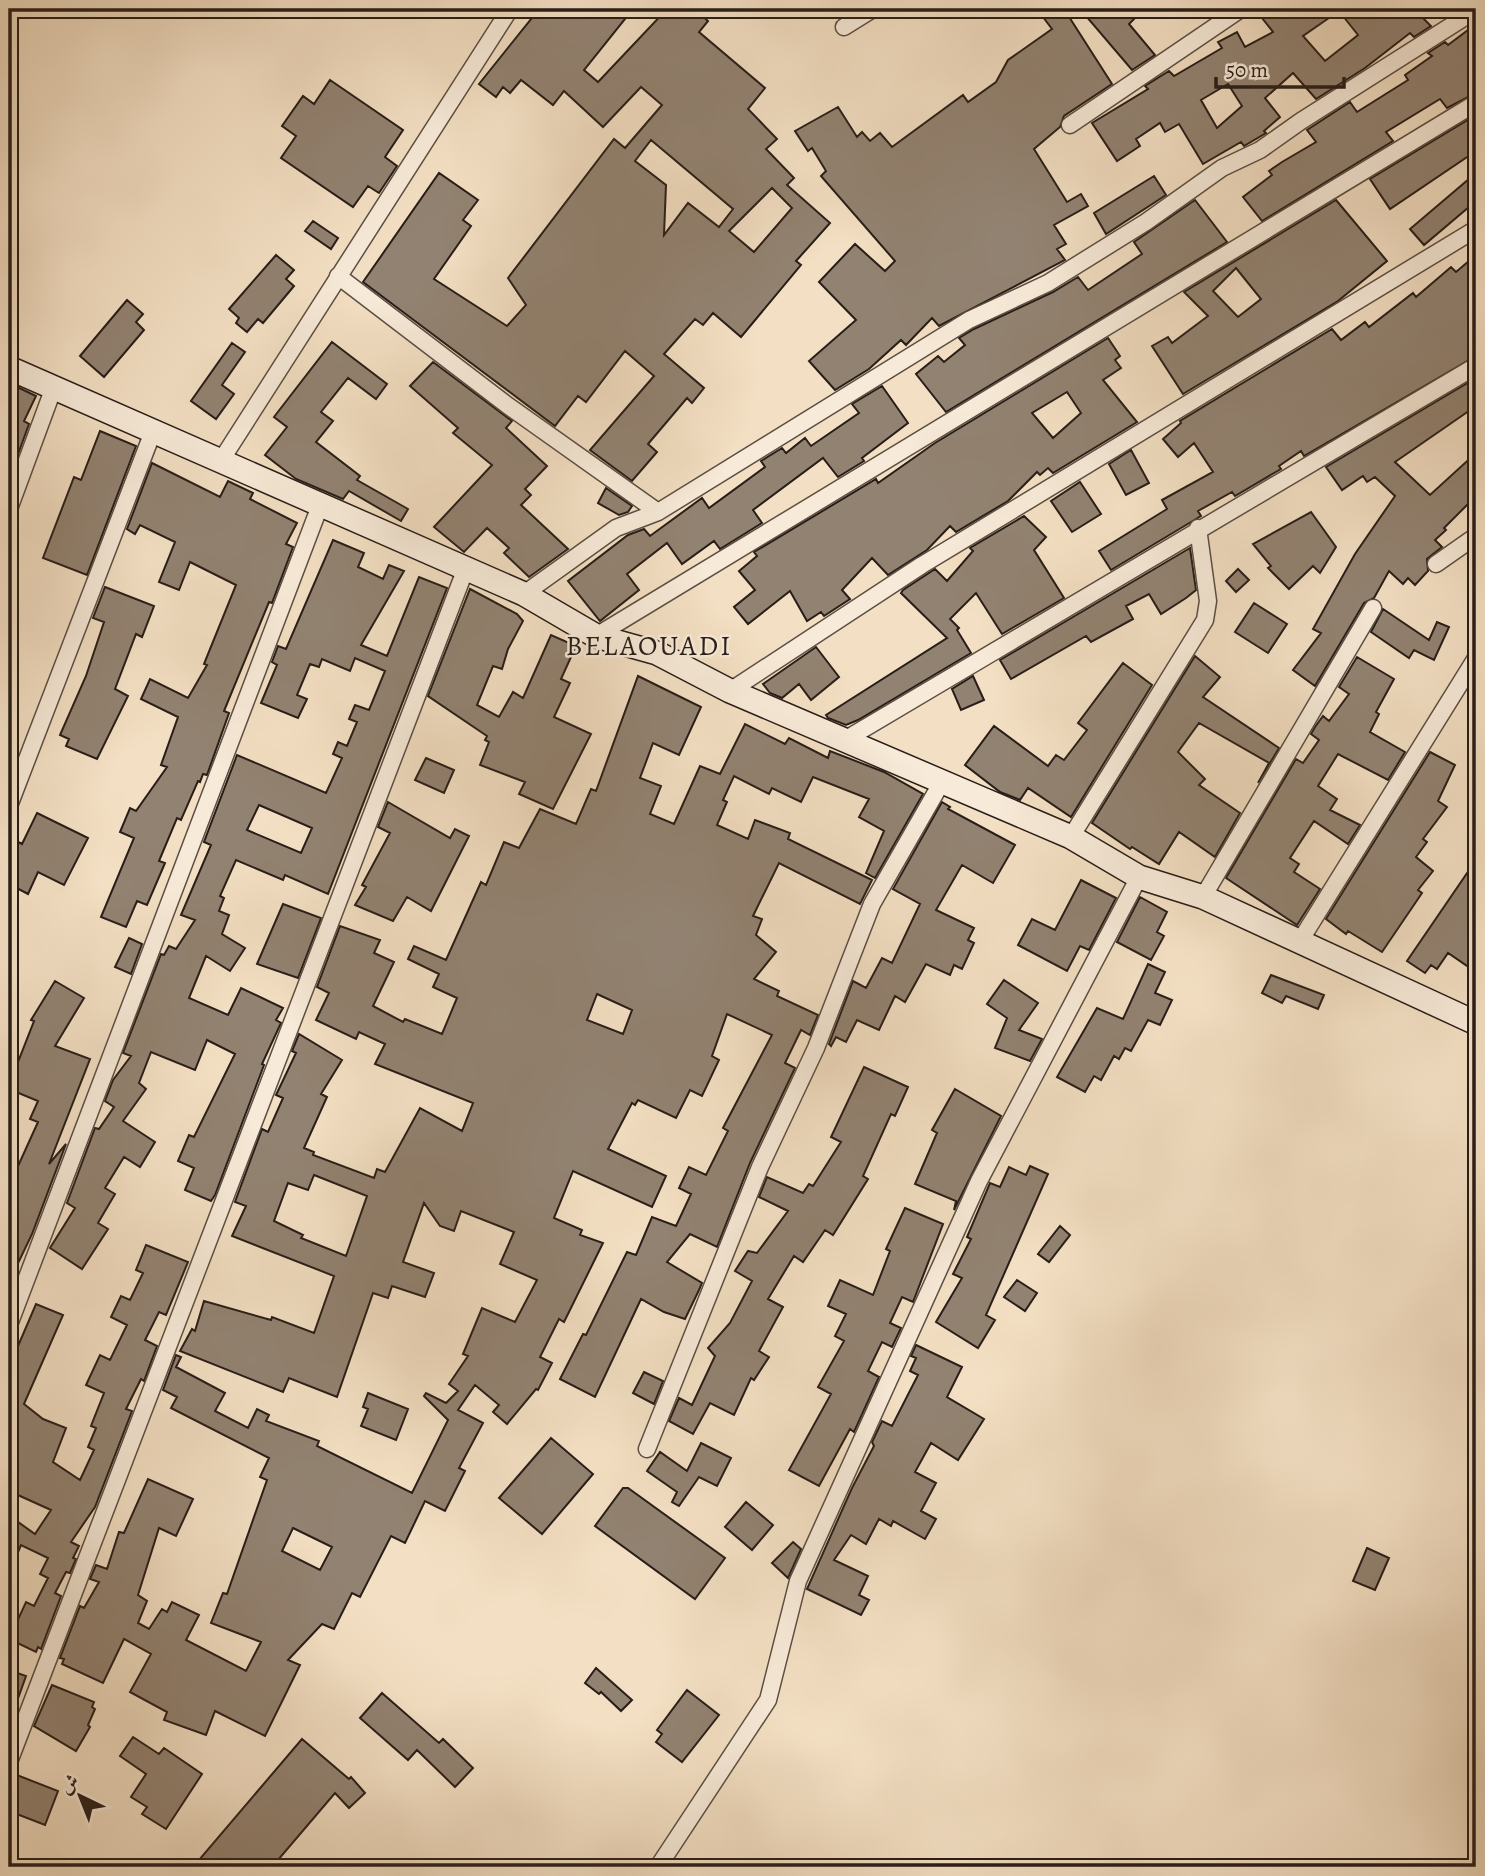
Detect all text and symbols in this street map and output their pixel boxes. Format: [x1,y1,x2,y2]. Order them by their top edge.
scale bar [1216,46,1343,90]
text: 50 m [1226,56,1268,84]
district label: BELAOUADI [566,627,732,665]
north arrow [46,1760,116,1830]
text: ش [53,1768,85,1800]

